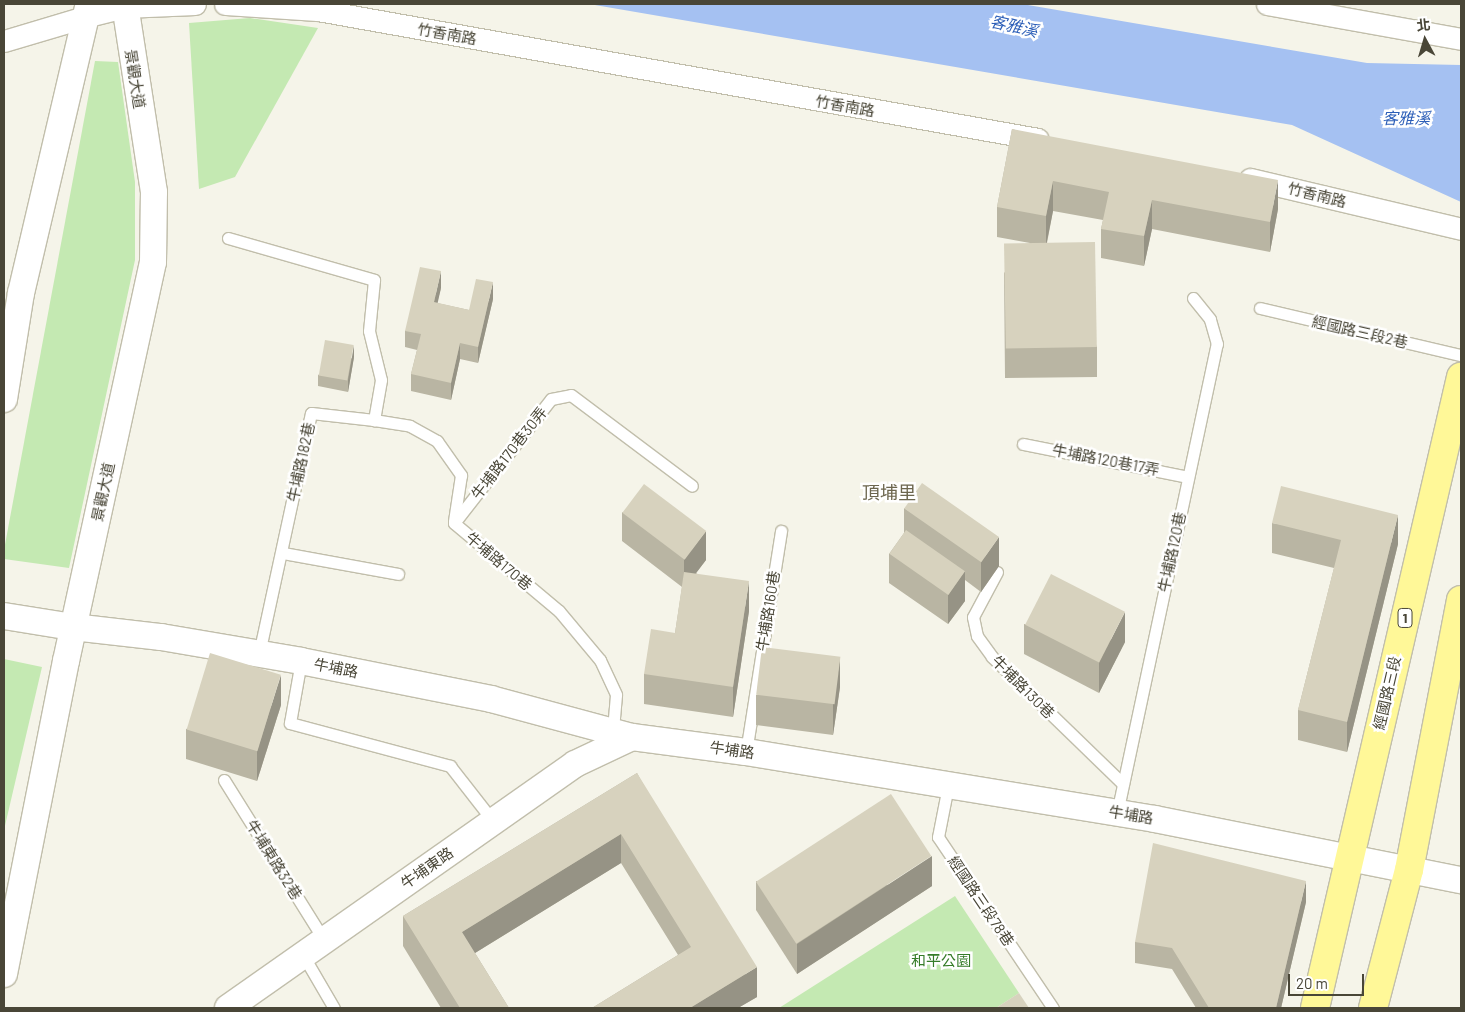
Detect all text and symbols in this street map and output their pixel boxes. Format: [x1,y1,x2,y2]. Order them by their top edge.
water label: 客雅溪 [988,11,1040,41]
north arrow [1400,15,1450,65]
text: 北 [1416,15,1431,34]
street label: 竹香南路 [416,20,478,48]
street label: 景觀大道 [121,48,149,110]
street label: 竹香南路 [814,92,876,120]
water label: 客雅溪 [1382,108,1430,128]
street label: 竹香南路 [1286,179,1348,211]
street label: 經國路三段2巷 [1310,312,1410,352]
street label: 牛埔路170巷30弄 [467,403,551,503]
street label: 牛埔路182巷 [284,420,318,504]
street label: 牛埔路120巷17弄 [1051,441,1161,479]
street label: 景觀大道 [88,461,118,523]
district label: 頂埔里 [862,481,916,503]
street label: 牛埔路120巷 [1155,510,1189,594]
street label: 牛埔路170巷 [462,528,536,594]
street label: 牛埔路160巷 [753,569,783,653]
road number: 1 [1398,606,1412,630]
street label: 牛埔路130巷 [988,652,1058,722]
street label: 經國路三段 [1370,654,1404,732]
street label: 牛埔路 [312,655,360,681]
street label: 牛埔路 [708,738,756,762]
street label: 牛埔路 [1107,803,1155,827]
street label: 牛埔東路32巷 [242,817,306,903]
street label: 牛埔東路 [397,843,457,893]
street label: 經國路三段78巷 [944,852,1018,950]
park label: 和平公園 [911,952,971,970]
scale bar [1290,964,1366,996]
text: 20 m [1296,974,1328,992]

